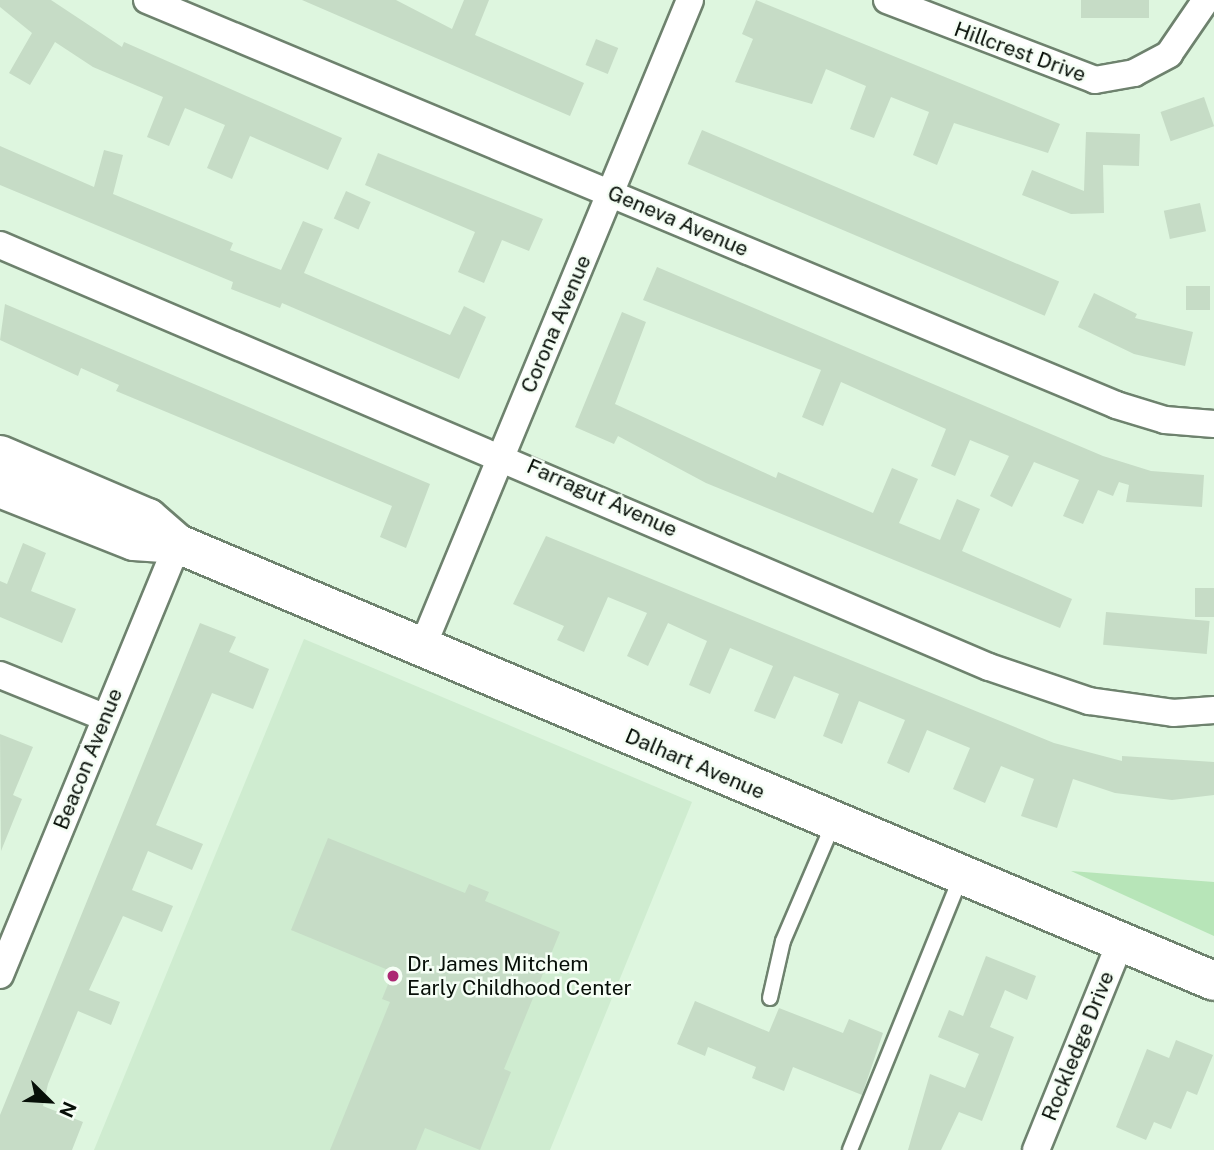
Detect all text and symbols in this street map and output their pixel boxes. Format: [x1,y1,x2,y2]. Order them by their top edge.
street label: Hillcrest Drive [951,16,1089,88]
street label: Geneva Avenue [604,180,752,262]
street label: Corona Avenue [516,251,596,397]
street label: Farragut Avenue [523,454,681,542]
street label: Beacon Avenue [48,685,128,833]
street label: Dalhart Avenue [621,723,769,805]
place label: Dr. James Mitchem Early Childhood Center [407,951,632,1001]
marker: Dr. James Mitchem Early Childhood Center [385,968,401,984]
street label: Rockledge Drive [1037,968,1119,1124]
north arrow [14,1066,84,1136]
text: N [55,1098,81,1121]

